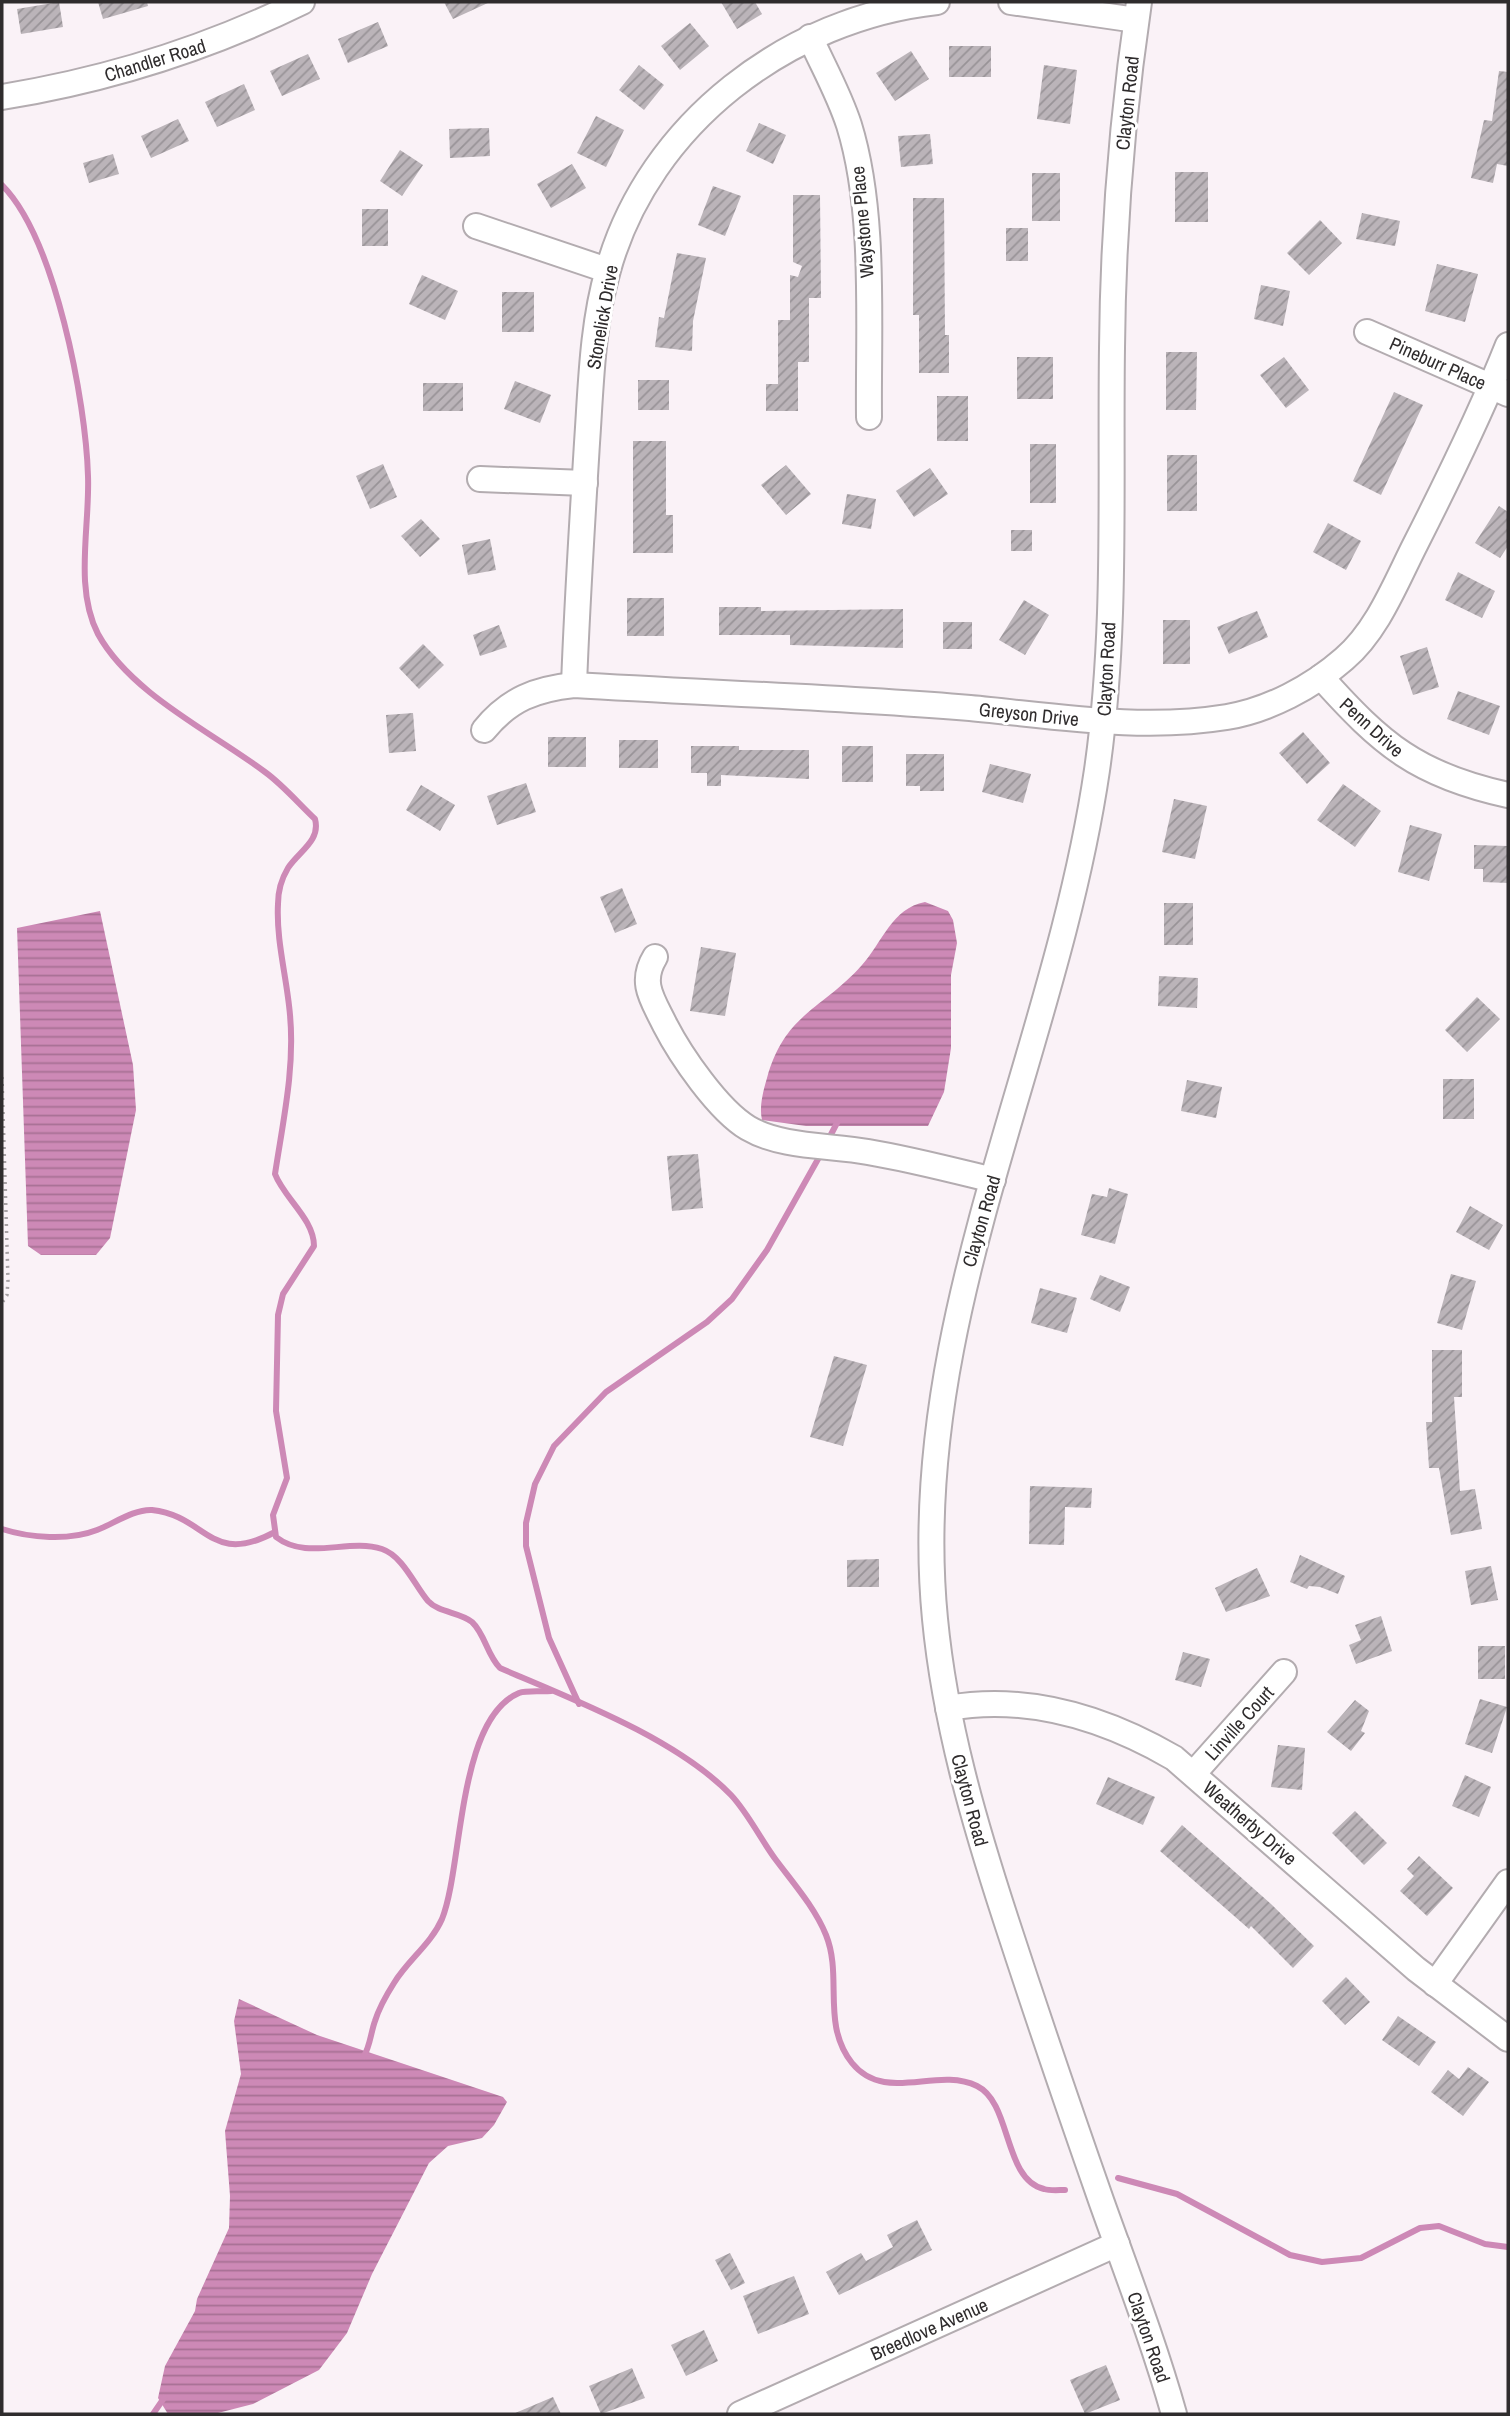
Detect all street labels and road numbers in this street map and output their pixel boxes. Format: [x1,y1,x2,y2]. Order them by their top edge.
street label: Chandler Road [101,32,209,88]
street label: Clayton Road [1109,55,1145,151]
street label: Waystone Place [844,165,880,279]
street label: Stonelick Drive [580,263,624,371]
street label: Pineburr Place [1386,330,1490,396]
street label: Clayton Road [1091,621,1121,717]
street label: Penn Drive [1334,691,1410,763]
street label: Greyson Drive [978,696,1080,732]
street label: Clayton Road [955,1172,1007,1270]
street label: Linville Court [1199,1680,1280,1766]
street label: Clayton Road [945,1751,995,1849]
street label: Weatherby Drive [1197,1775,1303,1871]
street label: Clayton Road [1121,2288,1177,2386]
street label: Breedlove Avenue [866,2291,992,2367]

